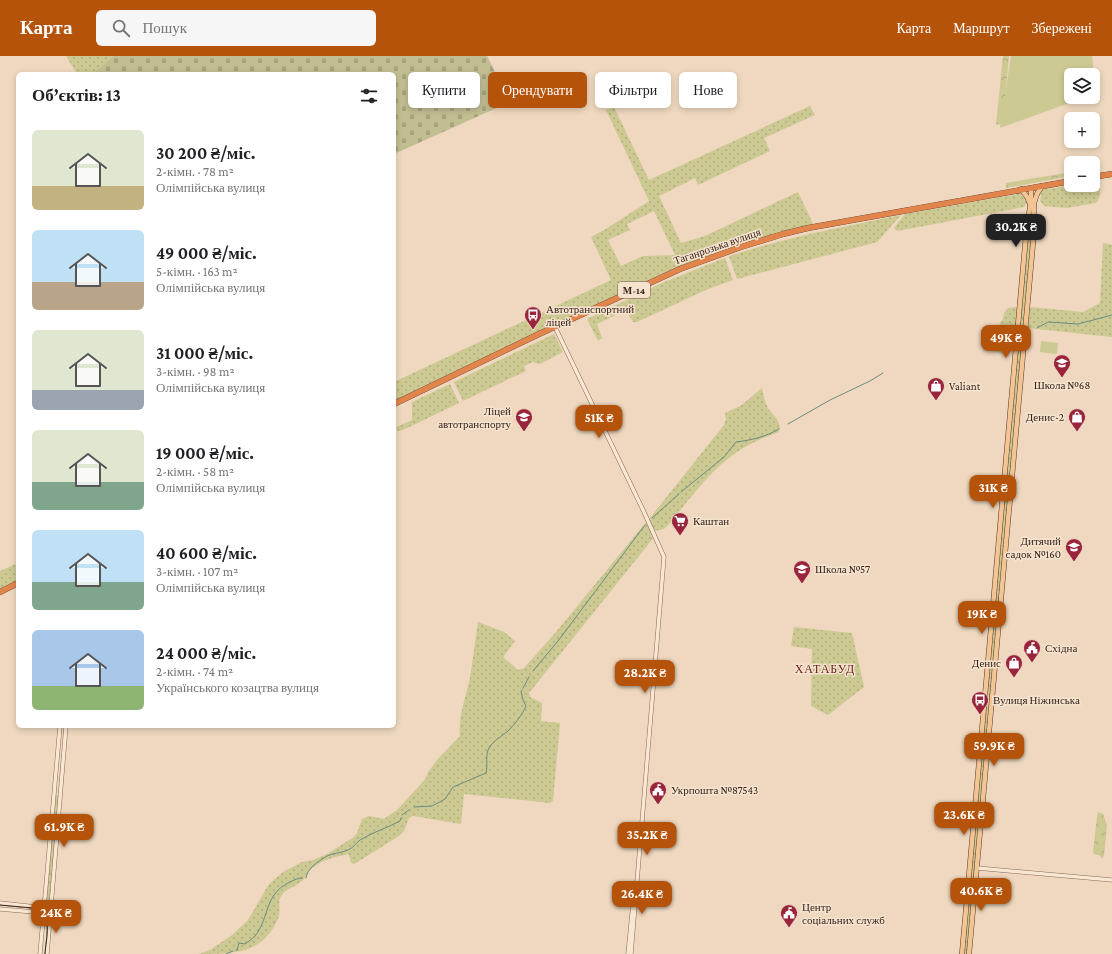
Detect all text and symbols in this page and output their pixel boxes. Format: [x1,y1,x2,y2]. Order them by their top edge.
search box [96,10,376,46]
text: Карта [20,17,72,38]
icon: search [110,17,132,39]
text: Пошук [142,20,187,36]
text: Карта [896,20,931,36]
text: Маршрут [953,20,1010,36]
text: Збережені [1032,20,1092,36]
map controls [1064,68,1100,192]
button: layers [1064,68,1100,104]
chip: Купити [408,72,480,108]
chip: Орендувати [488,72,587,108]
chip: Фільтри [595,72,671,108]
chip: Нове [679,72,737,108]
icon: filters [358,85,380,107]
text: Об’єктів: 13 [32,86,121,105]
button: + [1064,112,1100,148]
text: 30 200 ₴/міс. [156,144,255,163]
icon: home [64,146,112,194]
button: − [1064,156,1100,192]
text: 2-кімн. · 78 m² [156,164,234,179]
text: Олімпійська вулиця [156,180,265,195]
pin: 30.2K ₴ [979,214,1053,248]
text: 30.2K ₴ [995,219,1037,234]
street label: Таганрозька вулиця [672,225,762,267]
text: 49 000 ₴/міс. [156,244,257,263]
icon: home [64,246,112,294]
text: 5-кімн. · 163 m² [156,264,238,279]
text: Олімпійська вулиця [156,280,265,295]
road number: М-14 [618,282,650,298]
place label: Автотранспортний ліцей [546,303,634,328]
bus stop icon: Автотранспортний ліцей [523,305,543,330]
pin: 49K ₴ [978,325,1034,359]
text: 49K ₴ [990,330,1022,345]
text: 31 000 ₴/міс. [156,344,253,363]
icon: home [64,346,112,394]
school or university icon: Школа №68 [1052,353,1072,378]
text: 3-кімн. · 98 m² [156,364,235,379]
shop icon: Valiant [926,376,946,401]
place label: Школа №68 [1034,379,1090,391]
text: Олімпійська вулиця [156,380,265,395]
place label: Valiant [949,380,981,392]
place label: Ліцей автотранспорту [438,405,511,430]
pin: 51K ₴ [571,405,627,439]
school or university icon: Ліцей автотранспорту [514,407,534,432]
shop icon: Денис-2 [1067,407,1087,432]
text: 51K ₴ [584,410,614,425]
place label: Денис-2 [1026,411,1064,423]
text: 19 000 ₴/міс. [156,444,254,463]
icon: home [64,446,112,494]
text: 2-кімн. · 58 m² [156,464,234,479]
pin: 31K ₴ [965,475,1021,509]
text: Олімпійська вулиця [156,480,265,495]
text: 31K ₴ [978,480,1008,495]
supermarket icon: Каштан [670,511,690,536]
place label: Каштан [693,515,729,527]
place label: Дитячий садок №160 [1006,535,1061,560]
school or university icon: Дитячий садок №160 [1064,537,1084,562]
text: 40 600 ₴/міс. [156,544,257,563]
icon: home [64,546,112,594]
school or university icon: Школа №57 [792,559,812,584]
place label: Школа №57 [815,563,870,575]
text: 3-кімн. · 107 m² [156,564,238,579]
text: Олімпійська вулиця [156,580,265,595]
pin: 19K ₴ [954,601,1010,635]
text: 19K ₴ [967,606,997,621]
public building icon: Східна [1022,638,1042,663]
place label: Східна [1045,642,1077,654]
text: 24 000 ₴/міс. [156,644,256,663]
icon: home [64,646,112,694]
shop icon: Денис [1004,653,1024,678]
place label: Денис [972,657,1001,669]
pin: 28.2K ₴ [608,660,682,694]
district label: ХАТАБУД [795,662,855,676]
text: 2-кімн. · 74 m² [156,664,233,679]
text: 28.2K ₴ [624,665,666,680]
text: Українського козацтва вулиця [156,680,319,695]
bus stop icon: Вулиця Ніжинська [970,690,990,715]
place label: Вулиця Ніжинська [993,694,1080,706]
pin: 59.9K ₴ [957,733,1031,767]
text: 59.9K ₴ [973,738,1015,753]
public building icon: Укрпошта №87543 [648,780,668,805]
place label: Укрпошта №87543 [671,784,758,796]
pin: 23.6K ₴ [927,802,1001,836]
text: 23.6K ₴ [943,807,985,822]
pin: 61.9K ₴ [27,814,101,848]
text: 61.9K ₴ [44,819,84,834]
pin: 35.2K ₴ [610,822,684,856]
text: 35.2K ₴ [627,827,667,842]
pin: 40.6K ₴ [944,878,1018,912]
pin: 26.4K ₴ [605,881,679,915]
text: 40.6K ₴ [959,883,1003,898]
text: 26.4K ₴ [621,886,663,901]
pin: 24K ₴ [28,900,84,934]
place label: Центр соціальних служб [802,901,885,926]
public building icon: Центр соціальних служб [779,903,799,928]
text: 24K ₴ [40,905,72,920]

